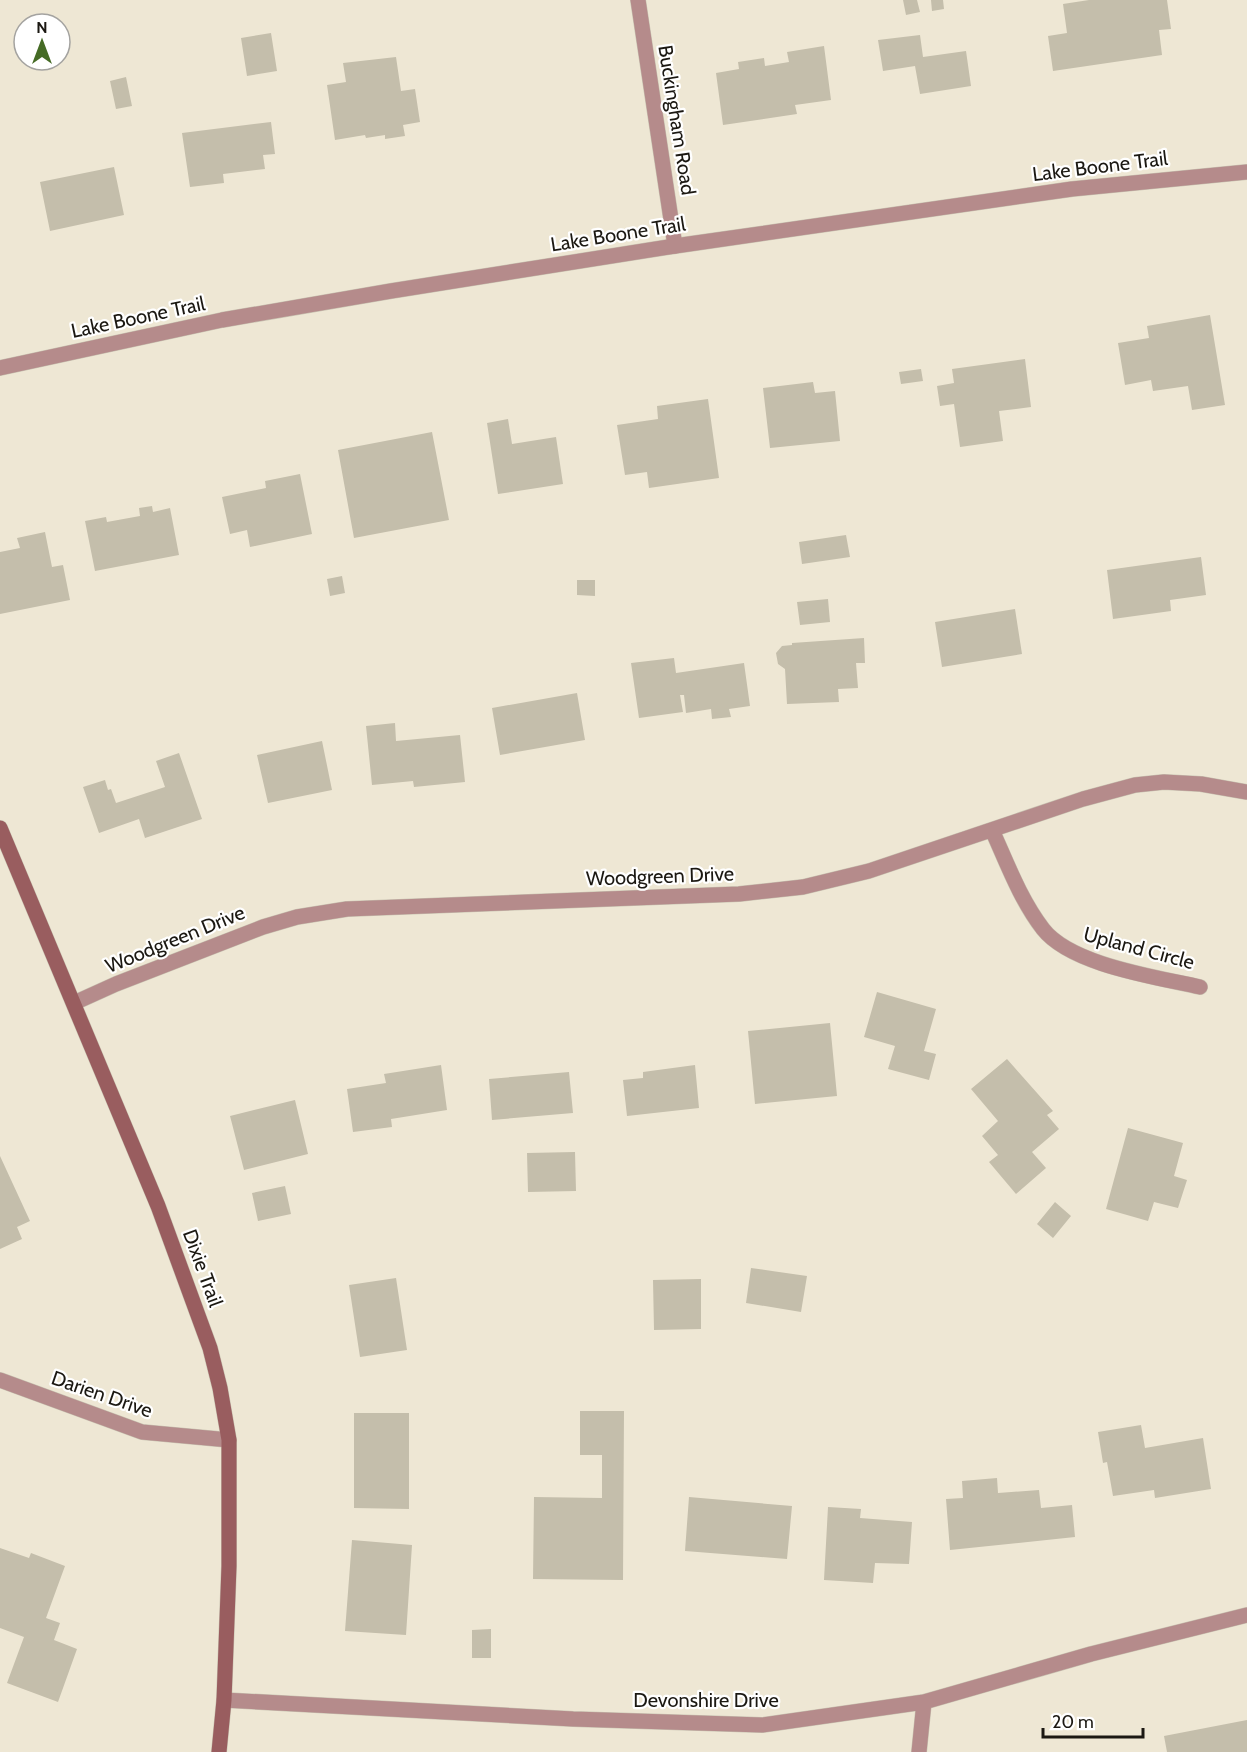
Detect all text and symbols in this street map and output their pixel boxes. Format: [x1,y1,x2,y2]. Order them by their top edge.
north arrow [12,12,72,72]
text: N [36,18,48,37]
street label: Buckingham Road [653,43,701,197]
street label: Lake Boone Trail [1031,146,1169,186]
street label: Lake Boone Trail [549,211,687,257]
street label: Lake Boone Trail [69,291,207,343]
street label: Woodgreen Drive [585,861,735,891]
street label: Woodgreen Drive [102,900,248,978]
street label: Upland Circle [1081,922,1197,974]
street label: Dixie Trail [178,1226,228,1310]
street label: Darien Drive [48,1366,156,1422]
street label: Devonshire Drive [633,1688,779,1712]
scale bar [1043,1701,1144,1739]
text: 20 m [1052,1711,1094,1733]

